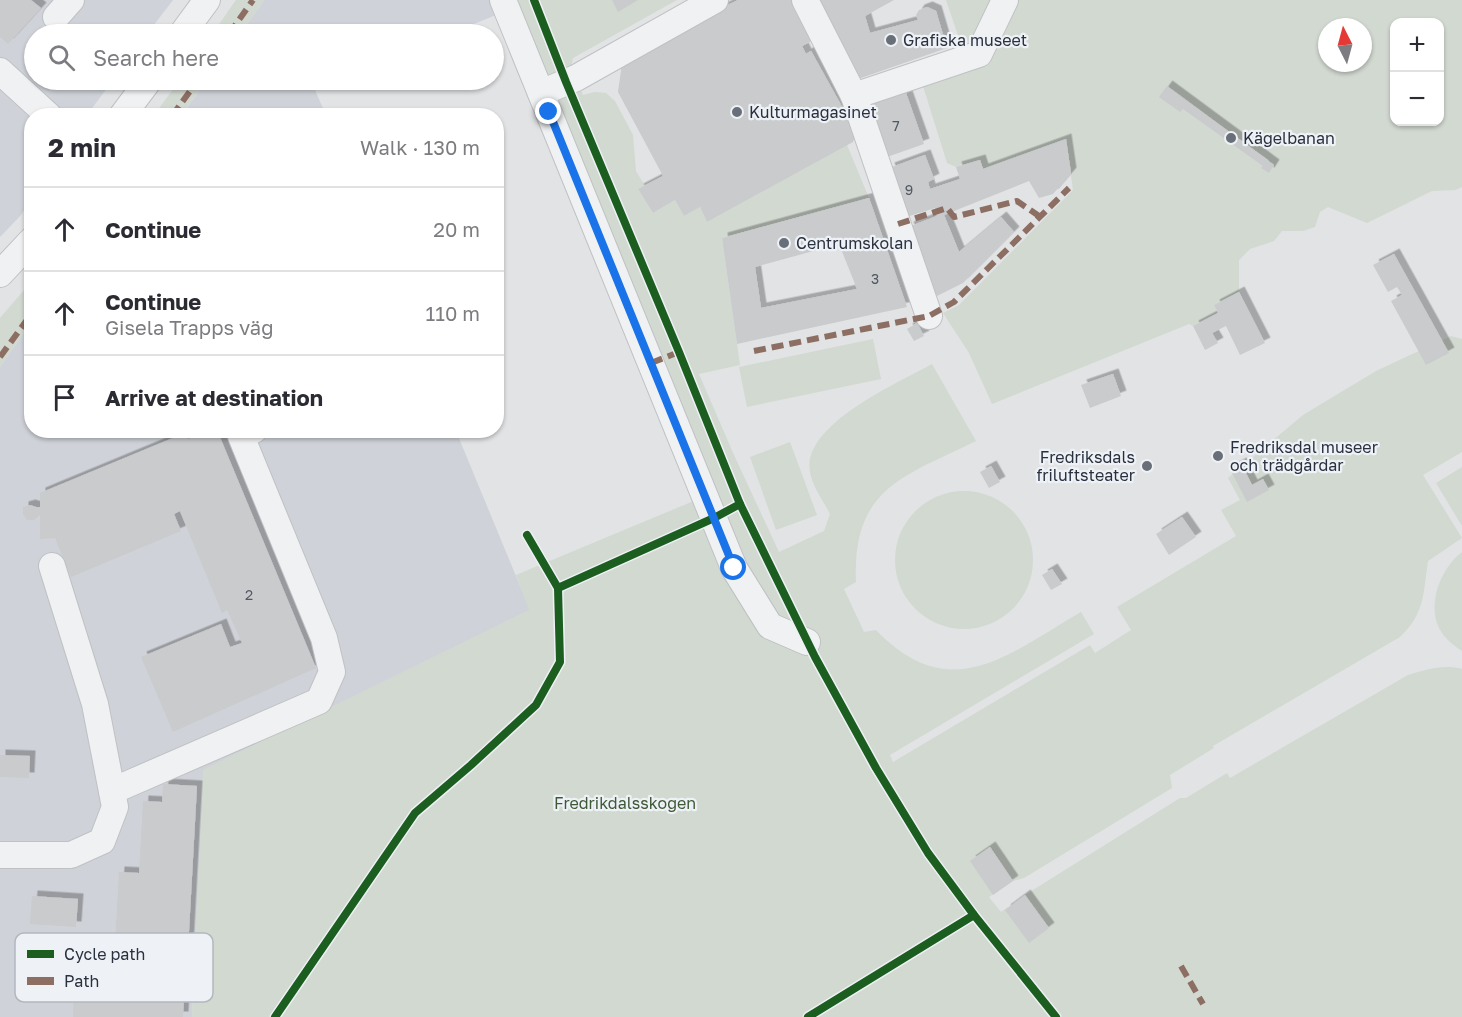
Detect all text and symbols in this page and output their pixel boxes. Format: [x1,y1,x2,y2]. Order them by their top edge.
north arrow [1318,18,1372,72]
map controls [1390,18,1444,126]
button: + [1390,18,1444,72]
search box [24,24,504,90]
place label: Grafiska museet [903,30,1027,50]
marker: Grafiska museet [884,33,898,47]
icon: search [45,41,78,74]
text: Search here [93,44,219,71]
button: − [1390,72,1444,126]
route end [535,98,561,124]
place label: Kulturmagasinet [749,102,877,122]
marker: Kulturmagasinet [730,105,744,119]
house number: 7 [892,117,900,134]
place label: Kägelbanan [1243,128,1335,148]
marker: Kägelbanan [1224,131,1238,145]
text: 2 min [48,132,116,163]
text: Walk · 130 m [360,135,480,159]
house number: 9 [905,181,913,198]
icon: ahead [48,213,81,246]
text: Continue [105,216,201,243]
text: 20 m [433,217,480,241]
place label: Centrumskolan [796,233,913,253]
marker: Centrumskolan [777,236,791,250]
house number: 3 [871,270,879,287]
text: Continue [105,288,201,315]
icon: ahead [48,297,81,330]
text: 110 m [426,301,480,325]
text: Gisela Trapps väg [105,315,273,339]
icon: arrive [48,381,81,414]
text: Arrive at destination [105,384,323,411]
place label: Fredriksdal museer och trädgårdar [1230,437,1378,475]
place label: Fredriksdals friluftsteater [1036,447,1135,485]
marker: Fredriksdal museer och trädgårdar [1211,449,1225,463]
marker: Fredriksdals friluftsteater [1140,459,1154,473]
route start [720,554,746,580]
house number: 2 [245,586,253,603]
park label: Fredrikdalsskogen [554,793,696,813]
legend [15,933,213,1002]
text: Cycle path [64,944,145,964]
text: Path [64,971,99,991]

